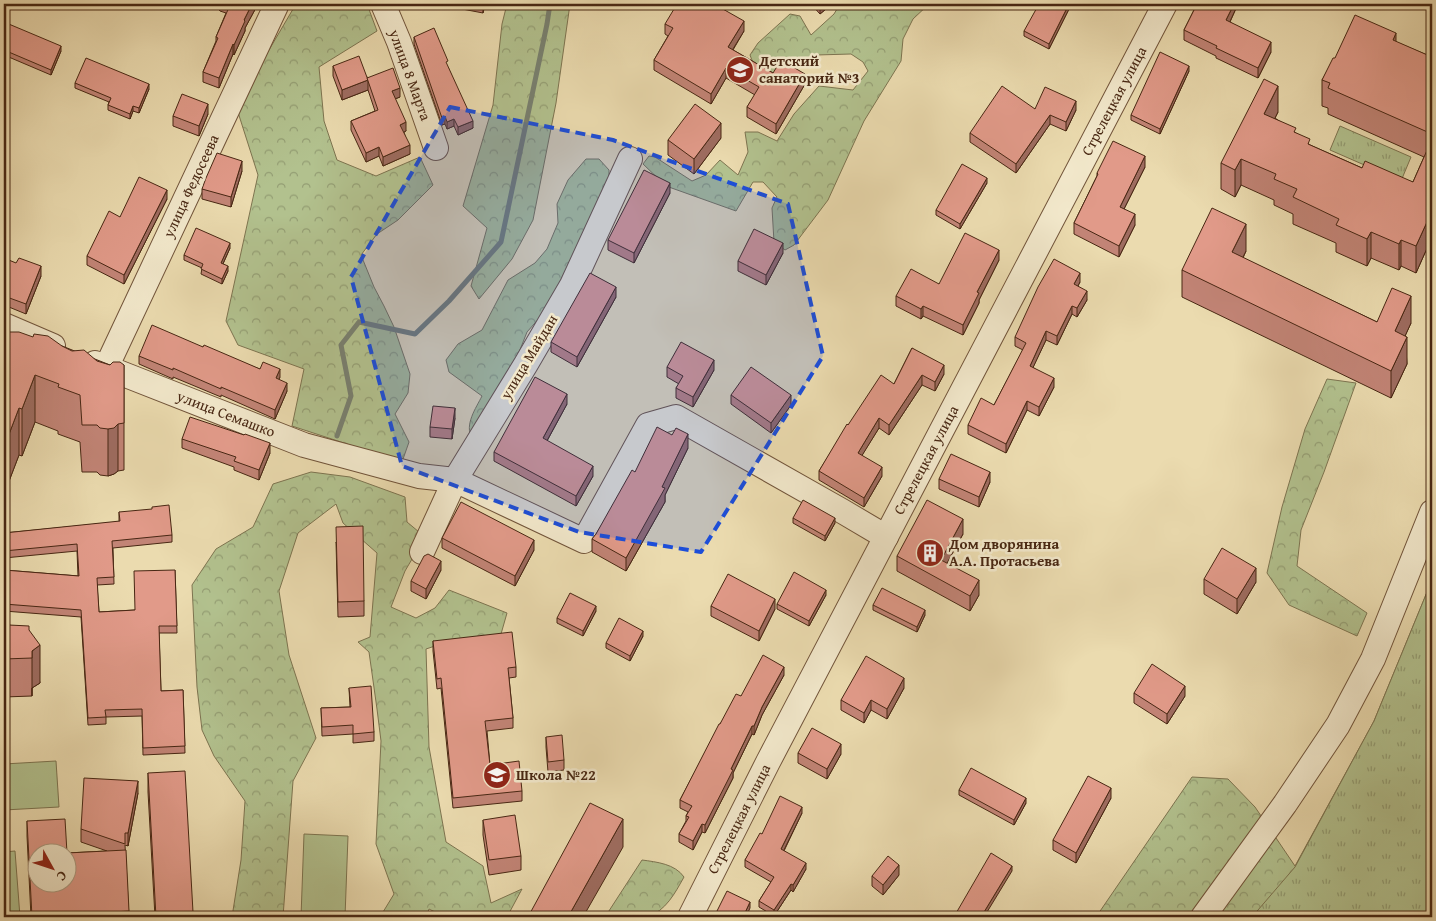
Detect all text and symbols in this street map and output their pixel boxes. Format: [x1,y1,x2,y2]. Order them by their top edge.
street label: улица 8 Марта [384,25,437,124]
street label: Стрелецкая улица [1076,42,1152,159]
place label: Детский санаторий №3 [758,50,860,88]
school or university icon: Детский санаторий №3 [725,55,755,85]
street label: улица Федосеева [157,130,224,242]
street label: улица Майдан [494,310,562,404]
street label: улица Семашко [173,385,279,442]
street label: Стрелецкая улица [888,401,964,518]
place label: Дом дворянина А.А. Протасьева [948,533,1060,571]
building icon: Дом дворянина А.А. Протасьева [915,538,945,568]
street label: Стрелецкая улица [702,759,776,877]
school or university icon: Школа №22 [482,760,512,790]
place label: Школа №22 [516,764,596,785]
north arrow [28,844,78,894]
text: С [52,867,72,886]

